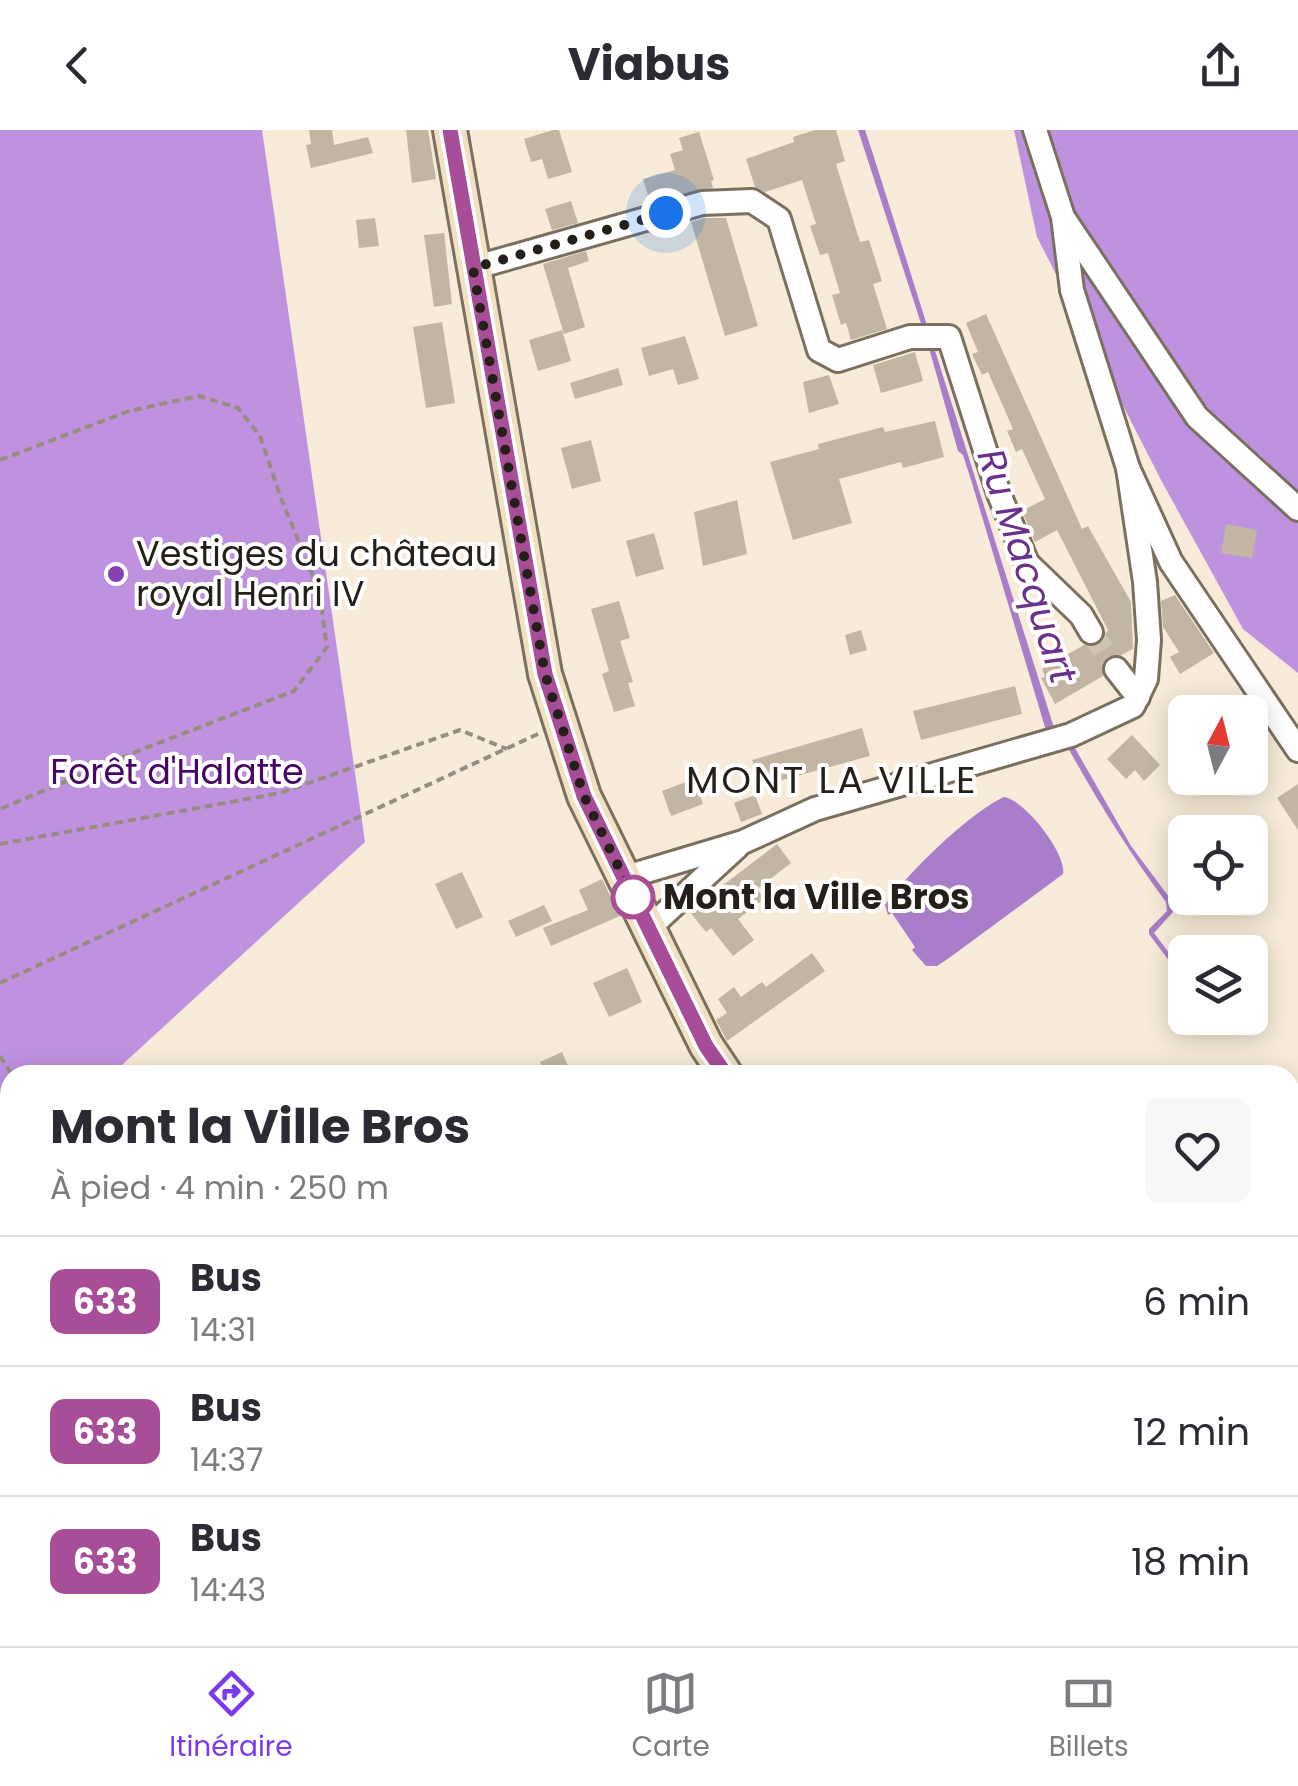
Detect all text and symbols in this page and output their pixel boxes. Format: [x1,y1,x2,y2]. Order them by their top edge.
text: Viabus [568,33,730,96]
icon: back [50,38,105,93]
icon: share [1193,38,1248,93]
your location [641,188,691,238]
water label: Ru Macquart [965,442,1091,691]
place label: Vestiges du château royal Henri IV [136,529,497,618]
marker: Vestiges du château royal Henri IV [105,563,127,585]
north arrow [1168,695,1268,795]
map controls [1168,695,1268,1035]
park label: Forêt d'Halatte [50,747,304,796]
district label: MONT LA VILLE [686,753,978,806]
button: locate [1168,815,1268,915]
place label: Mont la Ville Bros [663,872,970,921]
marker: Mont la Ville Bros [612,876,654,918]
button: layers [1168,935,1268,1035]
text: Mont la Ville Bros [50,1093,470,1160]
button: heart [1145,1098,1250,1203]
text: À pied · 4 min · 250 m [50,1165,389,1210]
text: Bus [190,1251,262,1304]
text: 6 min [1143,1275,1250,1328]
text: 633 [73,1277,137,1326]
text: 14:31 [190,1307,256,1352]
text: Bus [190,1381,262,1434]
text: 12 min [1133,1405,1250,1458]
text: 633 [73,1407,137,1456]
text: 14:37 [190,1437,264,1482]
text: Bus [190,1511,262,1564]
text: 18 min [1131,1535,1250,1588]
text: 633 [73,1537,137,1586]
text: 14:43 [190,1567,266,1612]
tab: Itinéraire [169,1666,293,1768]
tab: Carte [631,1666,710,1768]
tab: Billets [1049,1666,1129,1768]

